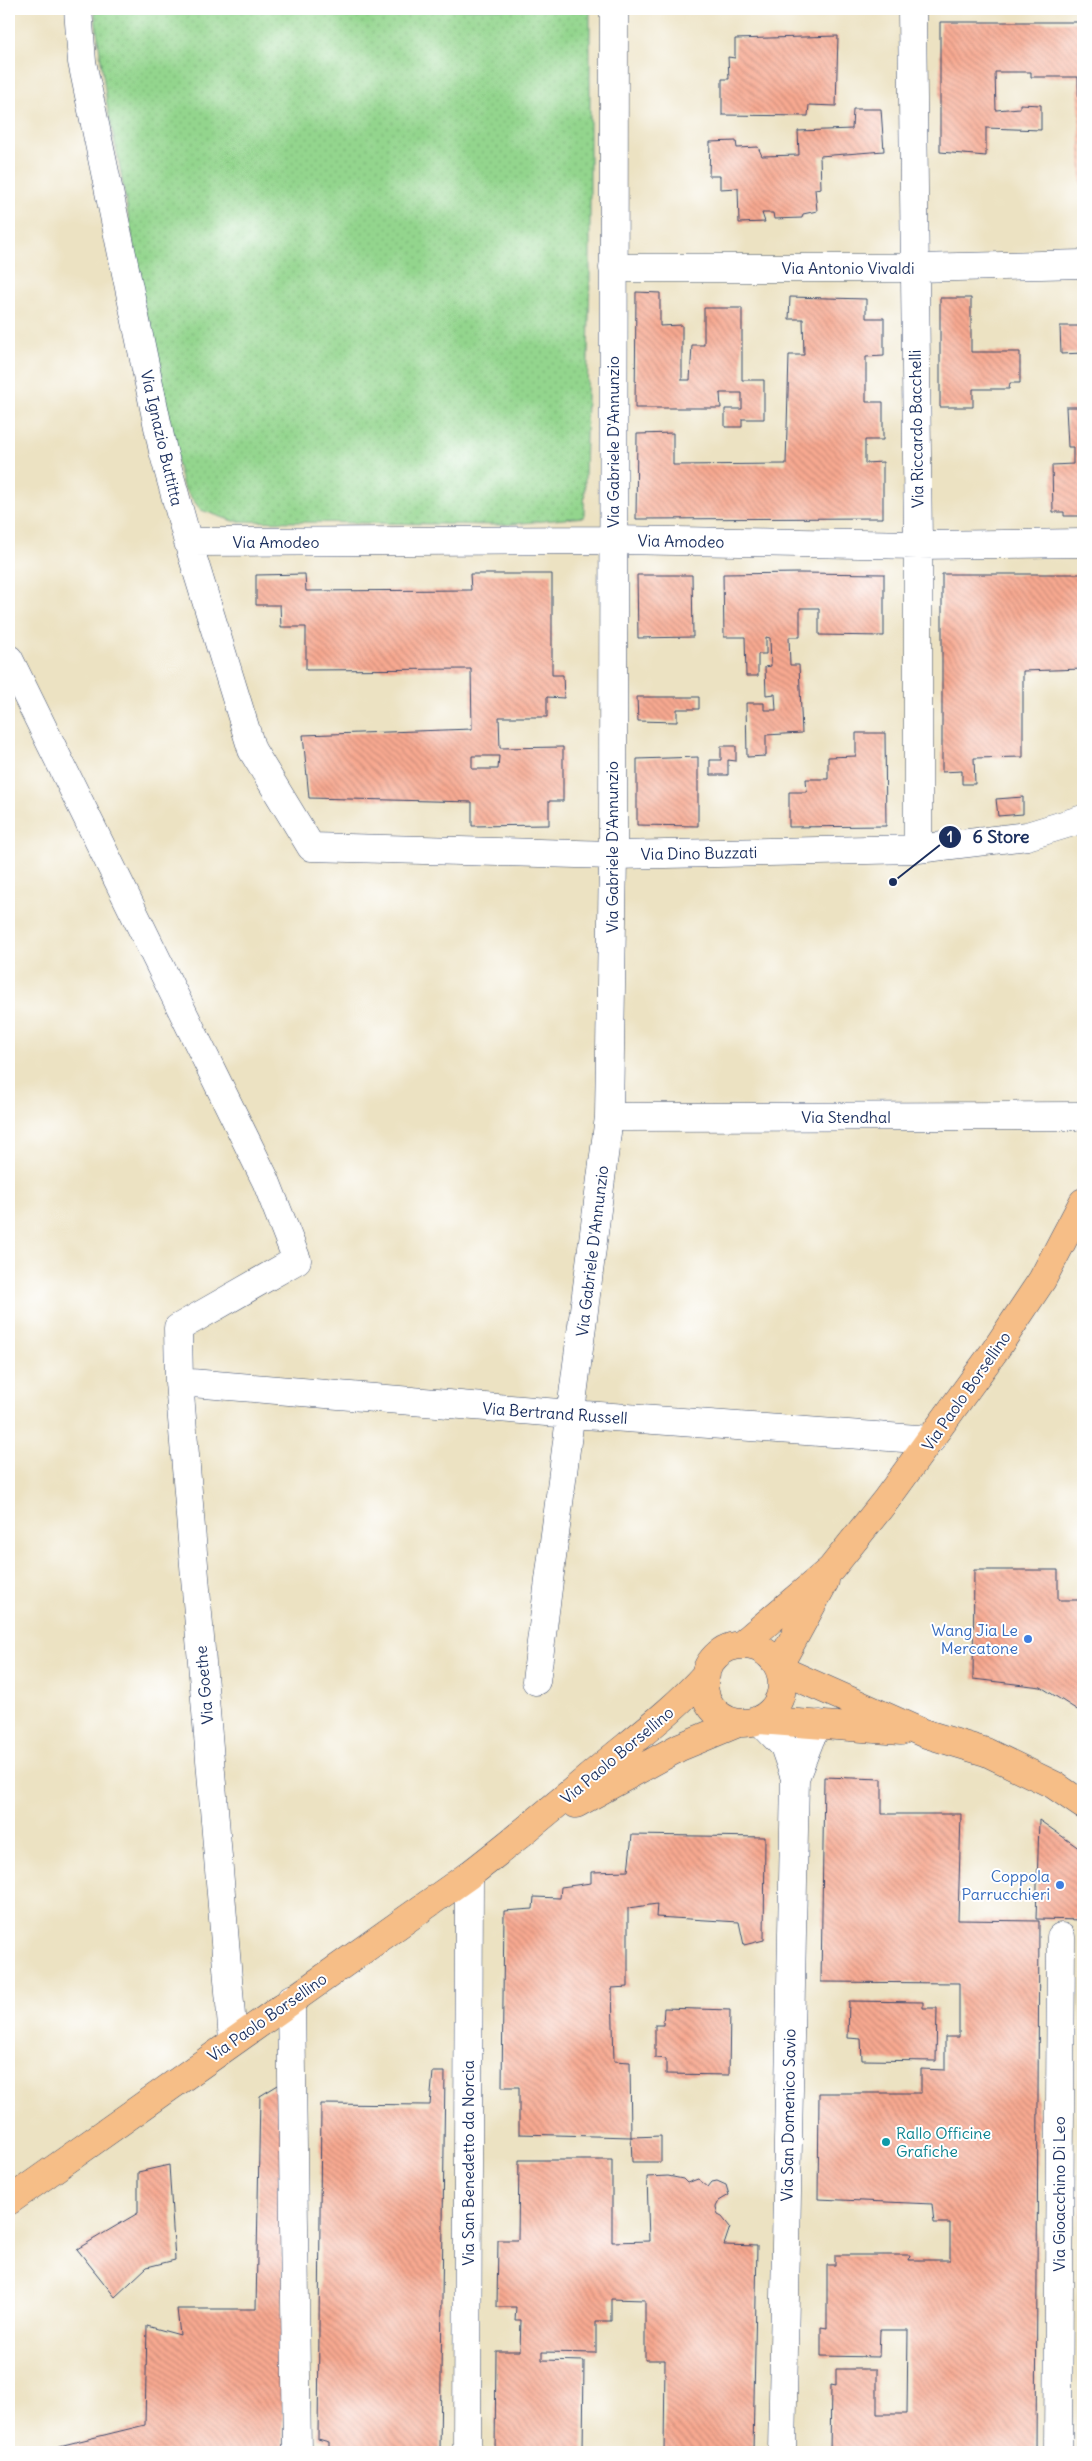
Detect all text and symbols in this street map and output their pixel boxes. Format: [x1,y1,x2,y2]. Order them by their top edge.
street label: Via Antonio Vivaldi [782,258,914,278]
street label: Via Riccardo Bacchelli [905,350,927,508]
street label: Via Gabriele D'Annunzio [603,356,623,528]
street label: Via Ignazio Buttitta [137,368,187,508]
street label: Via Amodeo [637,530,725,552]
street label: Via Amodeo [233,532,319,552]
street label: Via Gabriele D'Annunzio [602,761,622,933]
callout: 6 Store [938,821,1040,854]
text: 6 Store [972,825,1030,848]
text: 1 [947,827,953,846]
street label: Via Dino Buzzati [641,842,757,864]
street label: Via Stendhal [801,1107,891,1127]
street label: Via Gabriele D'Annunzio [572,1164,612,1338]
street label: Via Paolo Borsellino [917,1327,1015,1455]
street label: Via Bertrand Russell [482,1398,628,1428]
place label: Wang Jia Le Mercatone [931,1620,1018,1658]
marker: Wang Jia Le Mercatone [1022,1633,1034,1645]
street label: Via Goethe [191,1645,217,1725]
street label: Via Paolo Borsellino [557,1702,677,1808]
place label: Coppola Parrucchieri [962,1866,1050,1904]
marker: Coppola Parrucchieri [1054,1879,1066,1891]
street label: Via Paolo Borsellino [203,1968,331,2066]
street label: Via San Domenico Savio [776,2029,800,2201]
street label: Via San Benedetto da Norcia [458,2060,478,2266]
street label: Via Gioacchino Di Leo [1049,2116,1069,2272]
place label: Rallo Officine Grafiche [896,2123,991,2161]
marker: Rallo Officine Grafiche [880,2136,892,2148]

